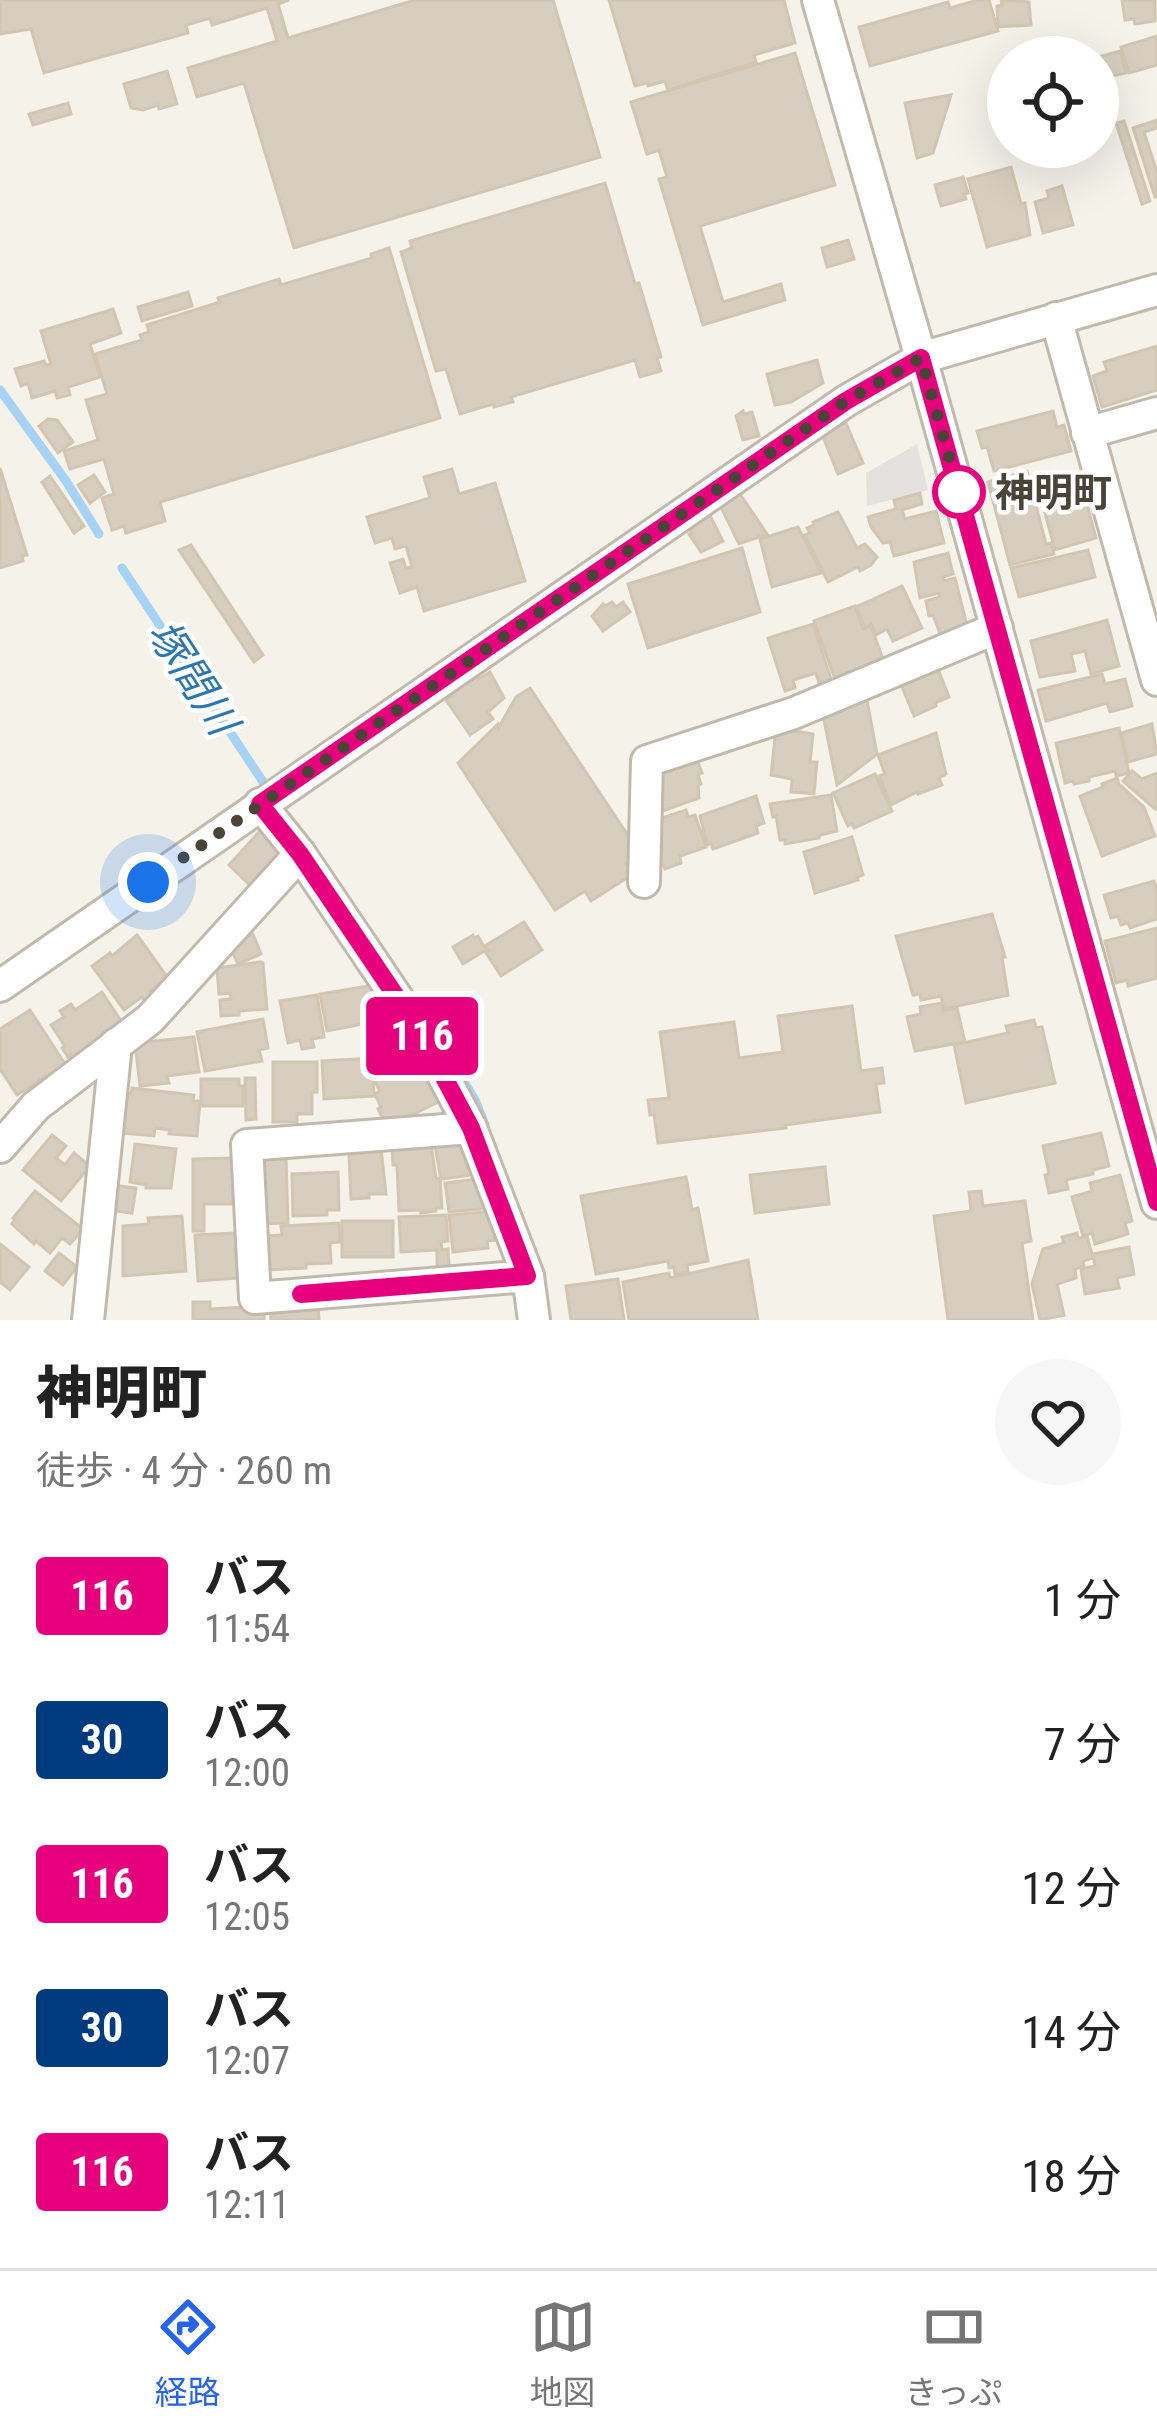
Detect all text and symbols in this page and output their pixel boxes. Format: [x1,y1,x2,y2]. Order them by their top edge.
map controls [987,36,1119,168]
button: locate [987,36,1119,168]
marker: 神明町 [934,467,984,517]
place label: 神明町 [995,470,1112,516]
water label: 塚間川 [138,611,250,747]
your location [118,852,178,912]
line badge: 116 [353,997,491,1075]
text: 116 [390,1011,454,1060]
button: heart [995,1359,1121,1485]
text: 神明町 [36,1360,207,1427]
text: 徒歩 · 4 分 · 260 m [36,1448,332,1494]
text: バス [204,1551,294,1604]
text: 116 [70,1571,134,1620]
text: 1 分 [1043,1574,1121,1627]
text: 11:54 [204,1606,290,1652]
text: バス [204,1695,294,1748]
text: 30 [81,1715,123,1764]
text: 7 分 [1043,1718,1121,1771]
text: 12:00 [204,1750,290,1796]
text: バス [204,1839,294,1892]
text: 116 [70,1859,134,1908]
text: 12 分 [1021,1862,1121,1915]
text: 12:05 [204,1894,290,1940]
text: バス [204,1983,294,2036]
text: 30 [81,2003,123,2052]
text: 14 分 [1021,2006,1121,2059]
text: 12:07 [204,2038,290,2084]
text: バス [204,2127,294,2180]
text: 116 [70,2147,134,2196]
text: 18 分 [1021,2150,1121,2203]
text: 12:11 [204,2182,290,2228]
tab: 経路 [155,2294,221,2414]
tab: 地図 [530,2294,596,2414]
tab: きっぷ [905,2294,1002,2414]

